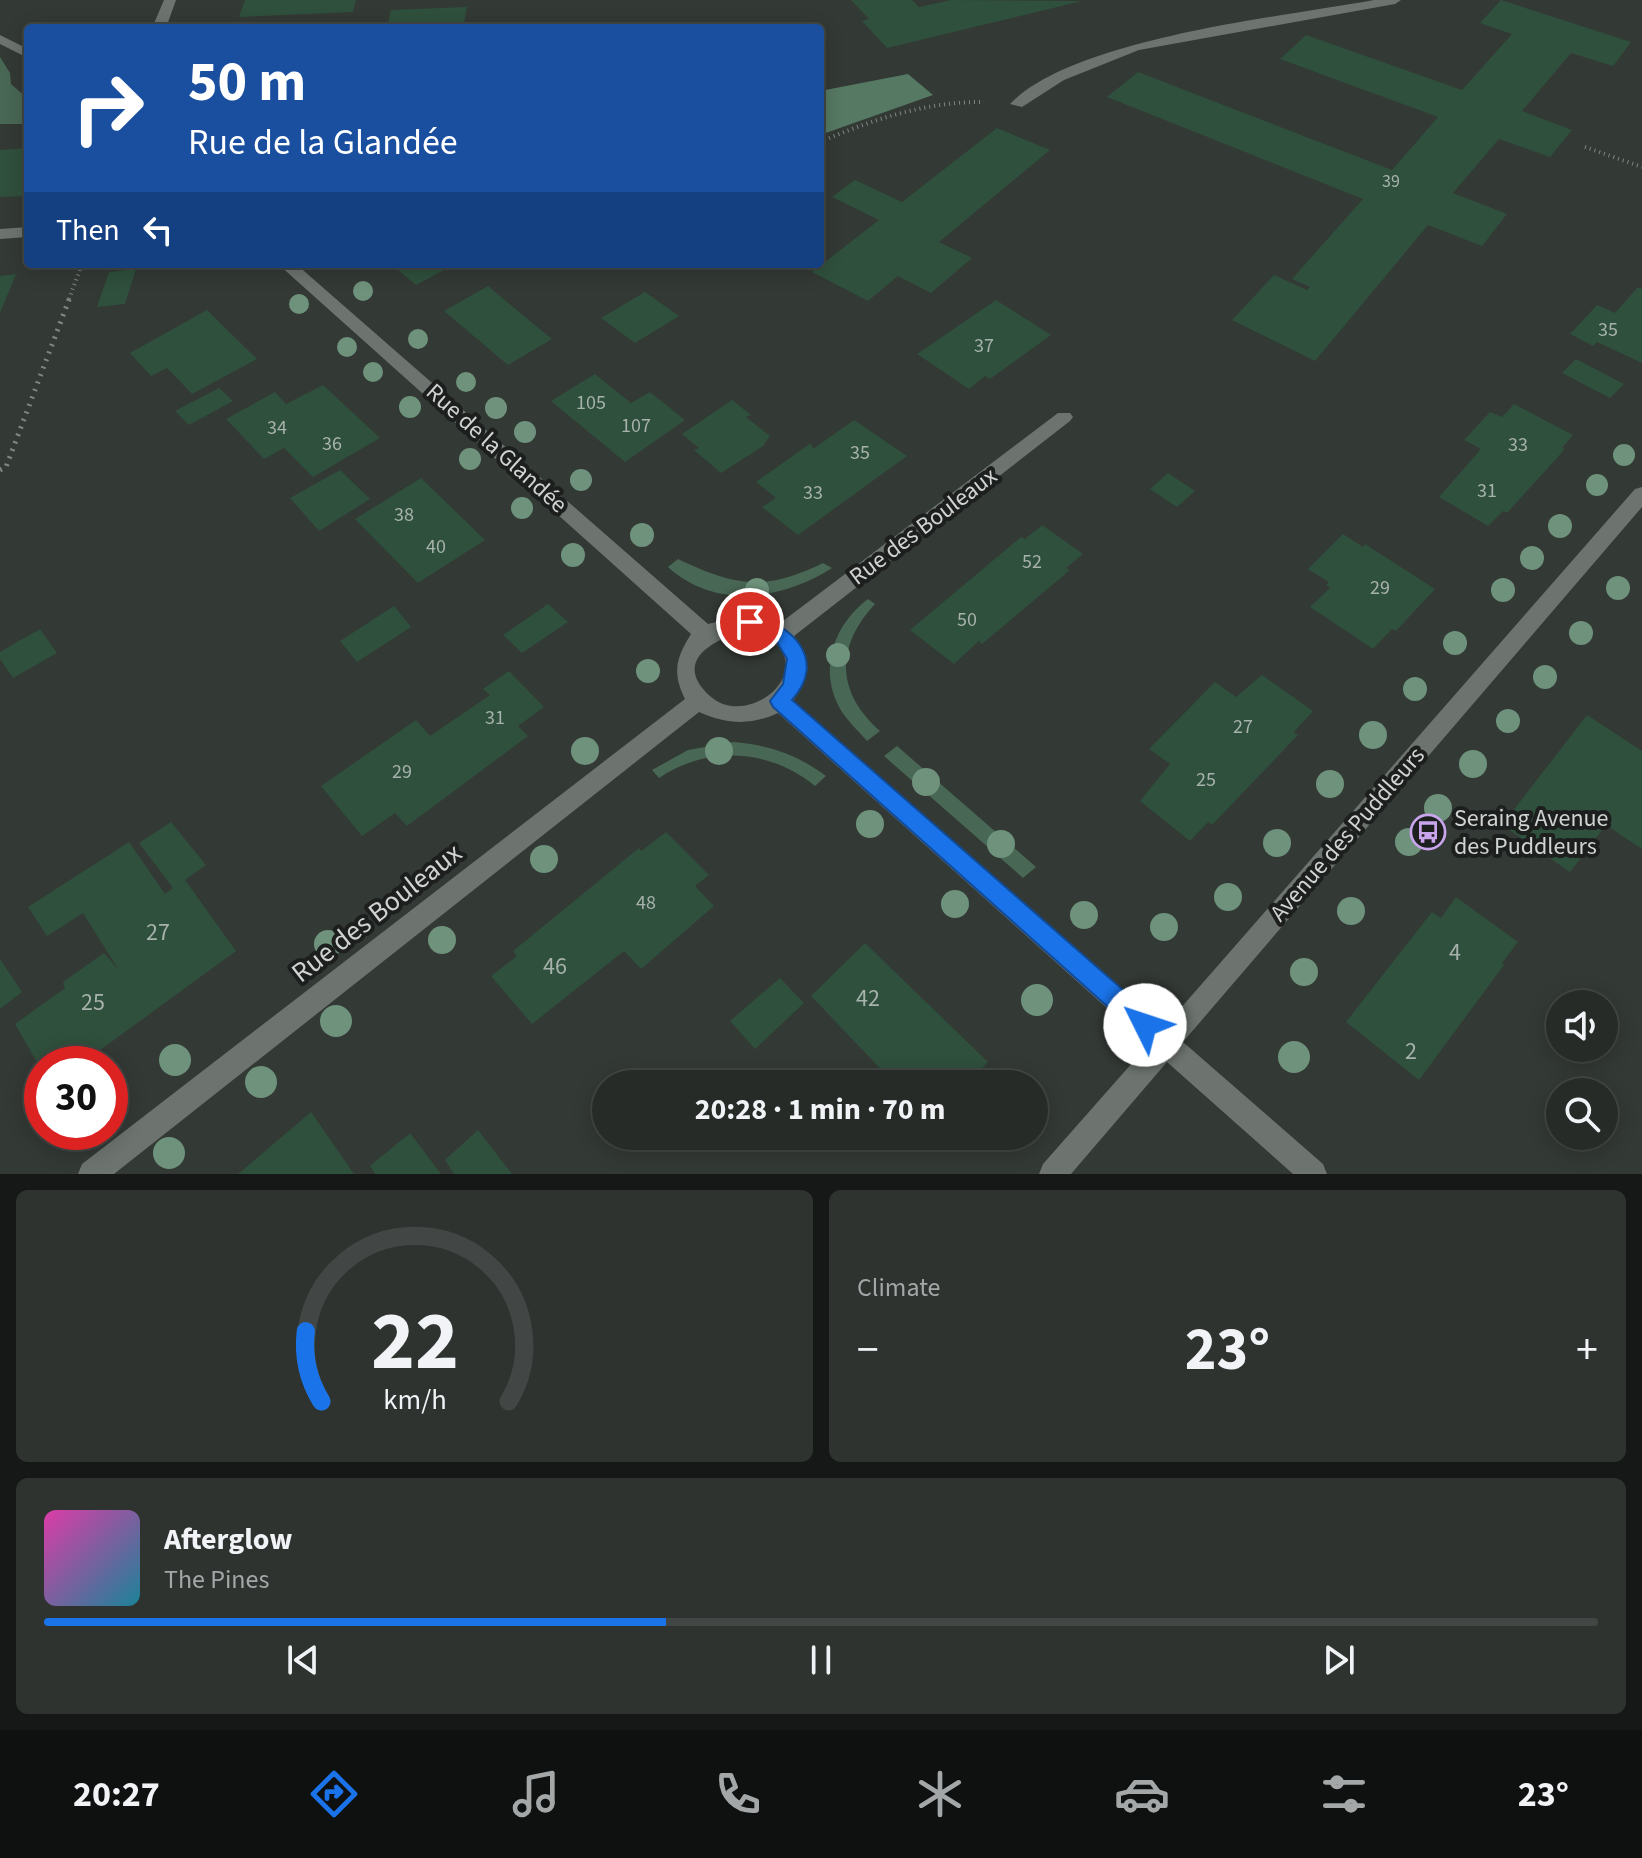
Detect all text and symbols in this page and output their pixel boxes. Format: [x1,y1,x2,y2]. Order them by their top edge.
text: 50 m [188,43,306,122]
icon: right [56,56,160,160]
text: Rue de la Glandée [188,117,458,168]
house number: 39 [1382,169,1400,194]
icon: left [136,208,180,252]
text: Then [56,209,120,252]
house number: 35 [1598,316,1618,344]
house number: 37 [974,332,994,360]
street label: Rue de la Glandée [418,375,575,522]
house number: 105 [576,389,606,417]
house number: 107 [621,412,651,440]
house number: 34 [267,414,287,442]
house number: 36 [322,430,342,458]
house number: 33 [1508,431,1528,459]
house number: 35 [850,439,870,467]
street label: Rue des Bouleaux [842,459,1005,594]
house number: 31 [1477,477,1497,505]
house number: 33 [803,479,823,507]
house number: 38 [394,501,414,529]
house number: 40 [426,533,446,561]
house number: 52 [1022,548,1042,576]
house number: 29 [1370,574,1390,602]
pin [716,588,784,656]
icon: arrive [728,600,772,644]
house number: 50 [957,606,977,634]
house number: 31 [485,704,505,732]
house number: 27 [1233,713,1253,741]
street label: Avenue des Puddleurs [1262,739,1433,929]
house number: 29 [392,758,412,786]
house number: 25 [1196,766,1216,794]
place label: Seraing Avenue des Puddleurs [1454,801,1608,864]
bus stop icon: Seraing Avenue des Puddleurs [1409,813,1447,851]
street label: Rue des Bouleaux [283,833,471,992]
house number: 48 [636,889,656,917]
house number: 27 [146,915,170,950]
house number: 4 [1449,935,1461,970]
house number: 46 [543,949,567,984]
house number: 42 [856,981,880,1016]
position arrow [1103,983,1187,1067]
house number: 25 [81,985,105,1020]
map controls [1546,990,1618,1150]
button: sound [1546,990,1618,1062]
house number: 2 [1405,1034,1417,1069]
speed limit sign: 30 [24,1046,128,1150]
button: search [1546,1078,1618,1150]
text: 20:28 · 1 min · 70 m [695,1088,945,1131]
text: Climate [857,1269,941,1306]
text: 22 [371,1283,458,1401]
text: 23° [1185,1308,1270,1393]
text: − [857,1319,879,1382]
text: + [1576,1319,1598,1382]
text: km/h [383,1380,446,1420]
text: Afterglow [164,1518,292,1561]
text: The Pines [164,1561,269,1598]
icon: previous [281,1638,325,1682]
icon: pause [799,1638,843,1682]
icon: next [1317,1638,1361,1682]
icon: directions [306,1766,362,1822]
icon: music [508,1766,564,1822]
icon: phone [710,1766,766,1822]
icon: climate [912,1766,968,1822]
icon: car [1114,1766,1170,1822]
icon: filters [1316,1766,1372,1822]
text: 20:27 [73,1769,160,1820]
text: 23° [1518,1769,1569,1820]

